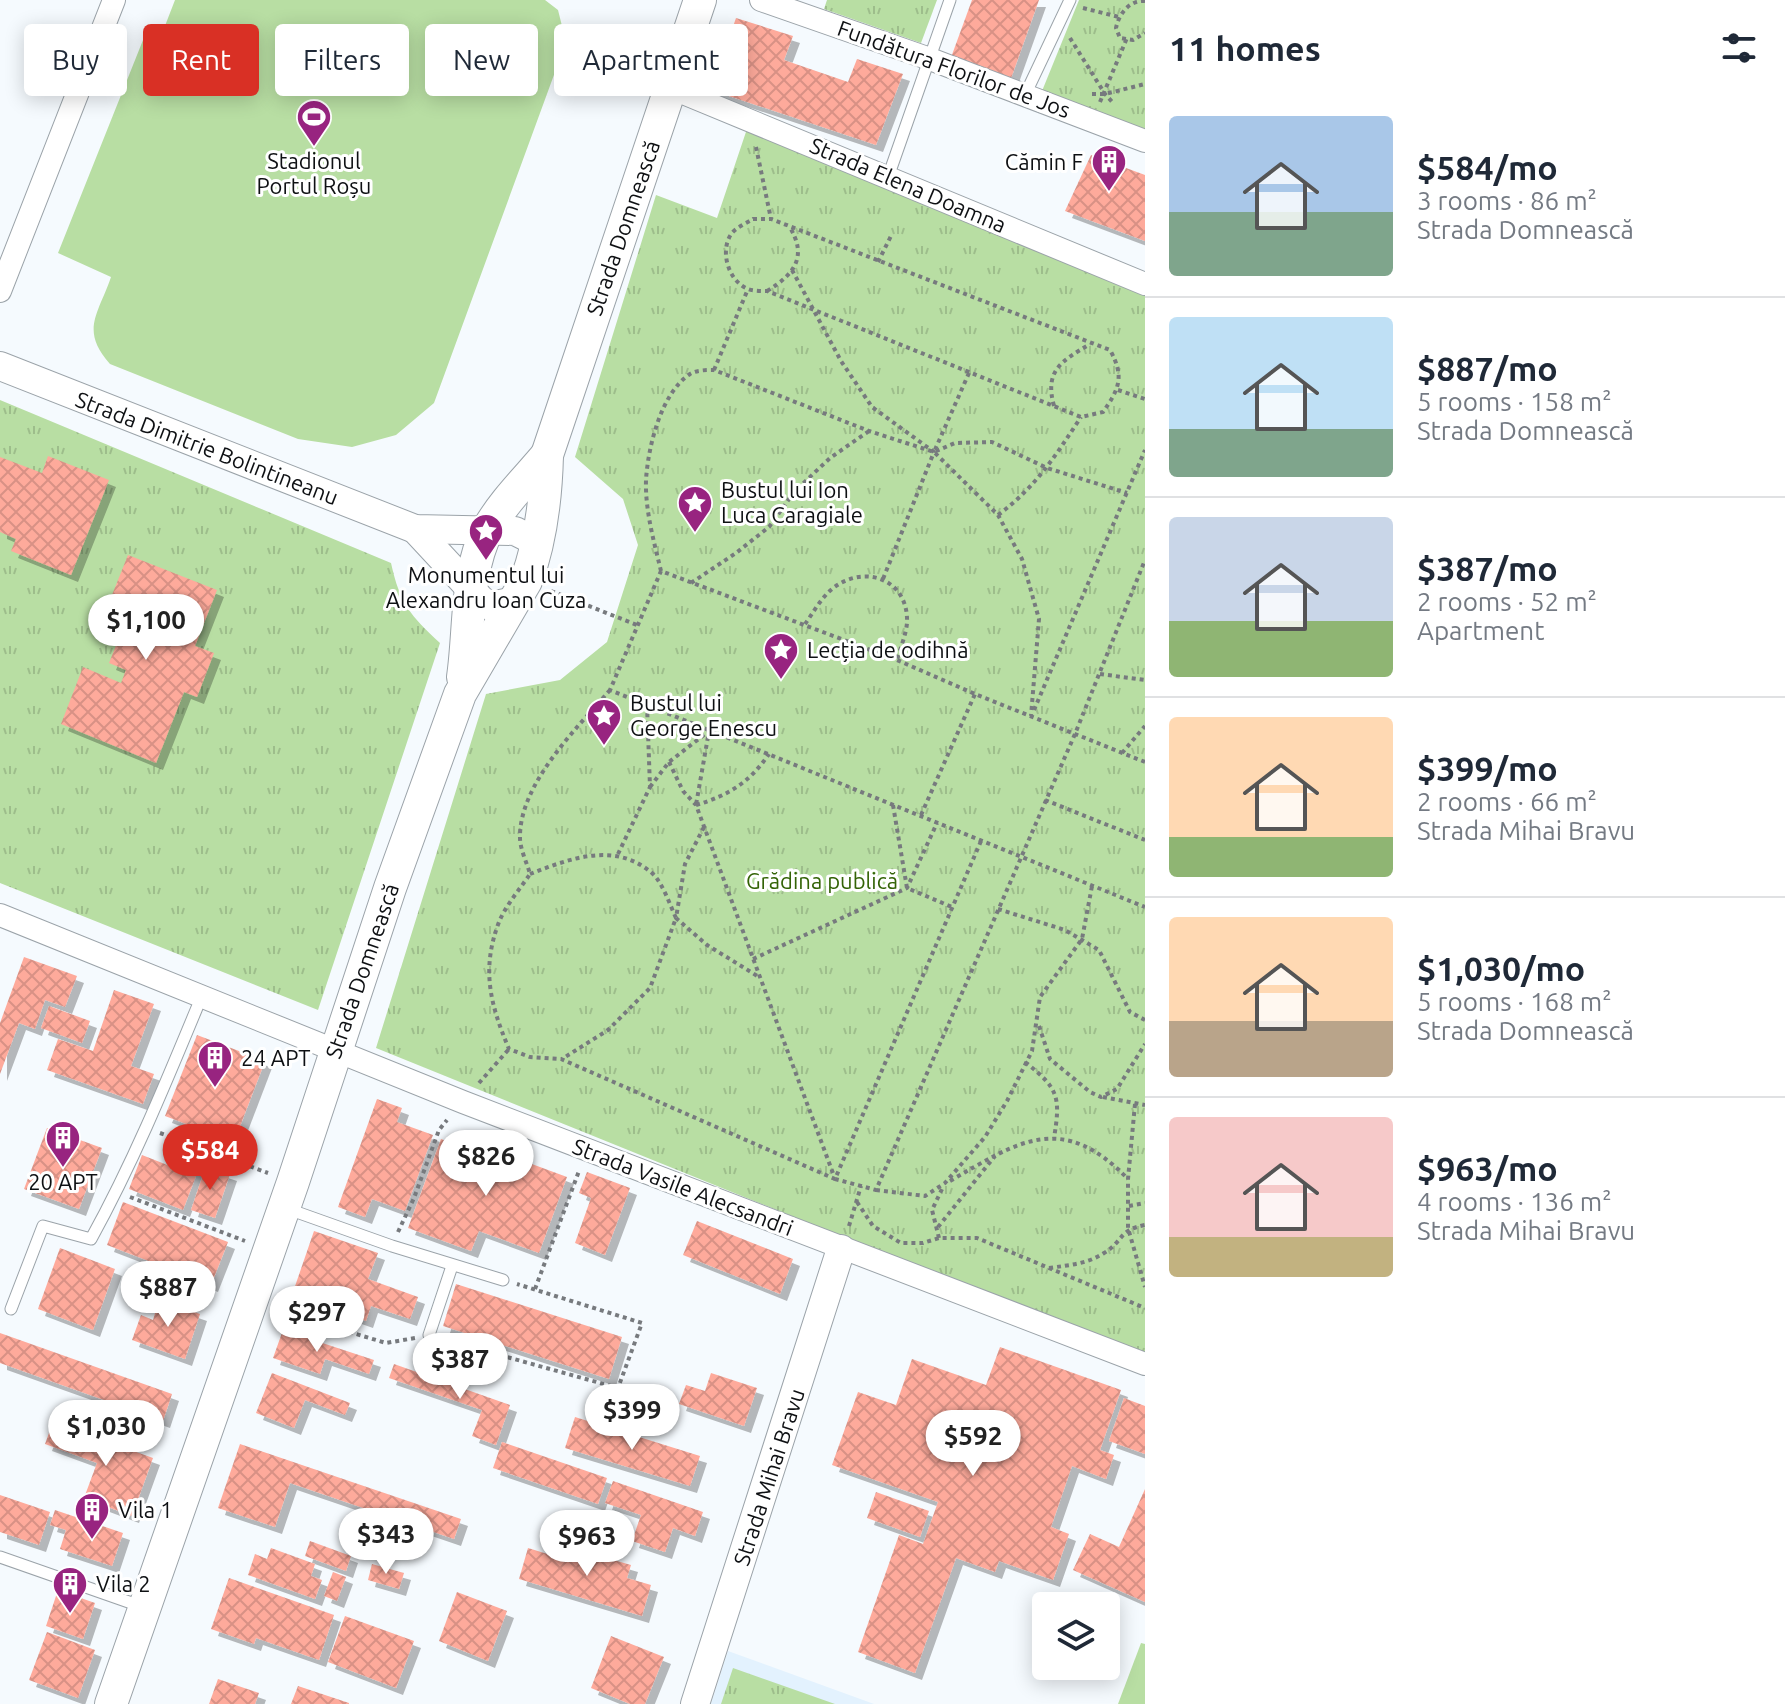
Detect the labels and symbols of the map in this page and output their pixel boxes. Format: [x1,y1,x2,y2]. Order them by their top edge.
street label: Fundătura Florilor de Jos [834,15,1074,122]
sports icon: Stadionul Portul Roșu [295,98,333,148]
street label: Strada Elena Doamna [806,132,1010,237]
street label: Strada Domnească [581,137,664,319]
building icon: Cămin F [1090,143,1128,193]
place label: Stadionul Portul Roșu [257,148,371,198]
place label: Cămin F [1005,149,1083,174]
street label: Strada Dimitrie Bolintineanu [72,386,342,509]
place label: Bustul lui Ion Luca Caragiale [721,477,863,527]
place icon: Bustul lui Ion Luca Caragiale [676,484,714,534]
place icon: Monumentul lui Alexandru Ioan Cuza [467,512,505,562]
place label: Monumentul lui Alexandru Ioan Cuza [386,562,586,612]
pin: $1,100 [81,594,211,662]
place icon: Lecția de odihnă [762,631,800,681]
place label: Lecția de odihnă [807,637,968,662]
place label: Bustul lui George Enescu [630,690,777,740]
place icon: Bustul lui George Enescu [585,697,623,747]
park label: Grădina publică [746,868,898,893]
street label: Strada Domnească [320,880,403,1062]
building icon: 24 APT [196,1039,234,1089]
place label: 24 APT [241,1045,311,1070]
building icon: 20 APT [44,1119,82,1169]
pin: $584 [163,1124,257,1192]
pin: $826 [439,1130,533,1198]
street label: Strada Vasile Alecsandri [569,1133,797,1240]
place label: 20 APT [28,1169,98,1194]
pin: $887 [121,1261,215,1329]
pin: $297 [270,1286,364,1354]
pin: $387 [413,1333,507,1401]
pin: $399 [585,1384,679,1452]
street label: Strada Mihai Bravu [728,1385,809,1568]
pin: $1,030 [41,1400,171,1468]
pin: $592 [926,1410,1020,1478]
building icon: Vila 1 [73,1491,111,1541]
place label: Vila 1 [118,1497,173,1522]
pin: $343 [339,1508,433,1576]
pin: $963 [540,1510,634,1578]
building icon: Vila 2 [51,1565,89,1615]
place label: Vila 2 [96,1571,151,1596]

